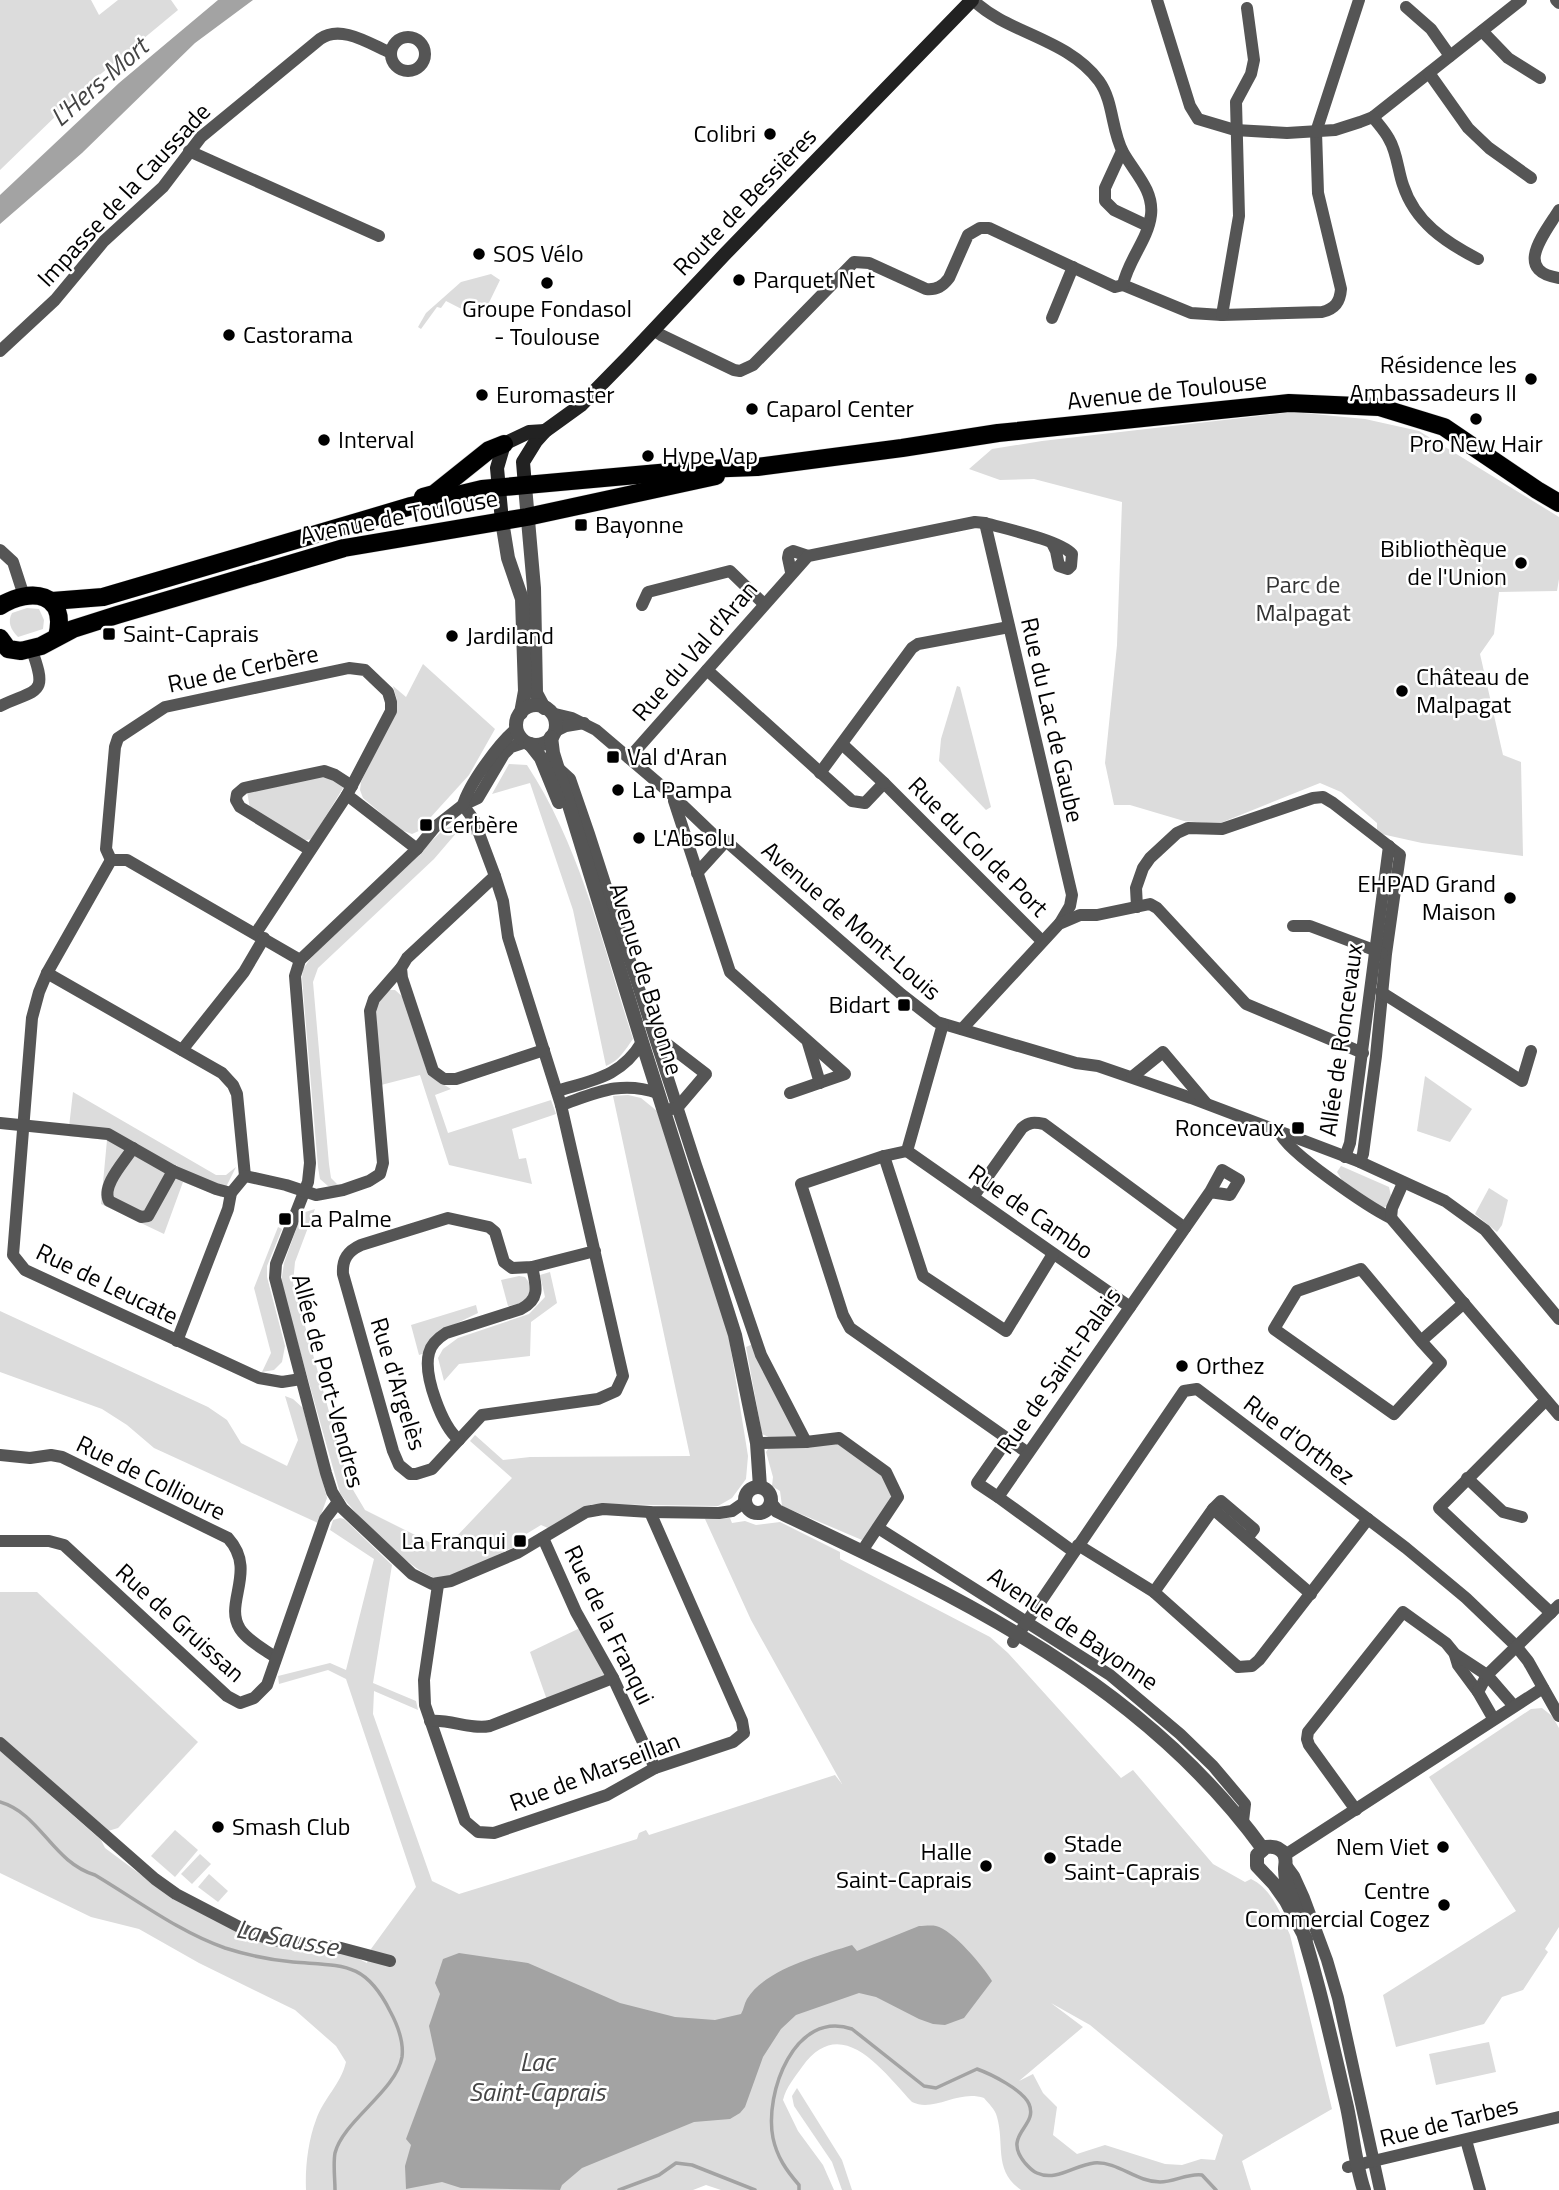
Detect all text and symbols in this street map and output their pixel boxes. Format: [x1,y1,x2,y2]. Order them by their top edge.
water label: L'Hers-Mort [41,26,158,135]
street label: Impasse de la Caussade [28,94,218,294]
place label: Colibri [694,115,756,151]
street label: Route de Bessières [664,119,825,284]
marker: Colibri [762,126,778,142]
place label: SOS Vélo [493,235,584,271]
marker: SOS Vélo [471,246,487,262]
place label: Parquet Net [753,261,875,297]
marker: Parquet Net [731,272,747,288]
marker: Groupe Fondasol - Toulouse [539,275,555,291]
place label: Groupe Fondasol - Toulouse [462,290,632,354]
place label: Castorama [243,316,353,352]
marker: Castorama [221,327,237,343]
place label: Résidence les Ambassadeurs II [1350,346,1517,410]
street label: Avenue de Toulouse [1065,362,1269,418]
marker: Résidence les Ambassadeurs II [1523,371,1539,387]
place label: Euromaster [496,376,615,412]
marker: Euromaster [474,387,490,403]
place label: Caparol Center [766,390,914,426]
marker: Caparol Center [744,401,760,417]
marker: Pro New Hair [1468,411,1484,427]
place label: Interval [338,421,415,457]
place label: Pro New Hair [1409,425,1543,461]
marker: Interval [316,432,332,448]
place label: Hype Vap [662,437,758,473]
marker: Hype Vap [640,448,656,464]
street label: Avenue de Toulouse [297,479,501,553]
place label: Bayonne [595,506,684,542]
marker: Bayonne [573,517,589,533]
place label: Bibliothèque de l'Union [1380,530,1507,594]
marker: Bibliothèque de l'Union [1513,555,1529,571]
park label: Parc de Malpagat [1255,566,1351,630]
street label: Rue du Val d'Aran [623,572,766,729]
street label: Rue du Lac de Gaube [1012,614,1094,826]
place label: Saint-Caprais [123,615,259,651]
place label: Jardiland [466,617,554,653]
marker: Saint-Caprais [101,626,117,642]
marker: Jardiland [444,628,460,644]
street label: Rue de Cerbère [164,634,321,702]
place label: Château de Malpagat [1416,658,1529,722]
marker: Château de Malpagat [1394,683,1410,699]
place label: Val d'Aran [627,738,727,774]
marker: Val d'Aran [605,749,621,765]
street label: Rue du Col de Port [900,768,1057,925]
place label: La Pampa [632,771,732,807]
marker: La Pampa [610,782,626,798]
place label: Cerbère [440,806,518,842]
marker: Cerbère [418,817,434,833]
place label: L'Absolu [653,819,735,855]
marker: L'Absolu [631,830,647,846]
street label: Avenue de Mont-Louis [754,832,949,1008]
place label: EHPAD Grand Maison [1357,865,1496,929]
street label: Avenue de Bayonne [601,878,693,1079]
marker: EHPAD Grand Maison [1502,890,1518,906]
street label: Allée de Roncevaux [1309,941,1371,1139]
place label: Bidart [829,986,891,1022]
marker: Bidart [896,997,912,1013]
place label: Roncevaux [1175,1109,1284,1145]
marker: Roncevaux [1290,1120,1306,1136]
street label: Rue de Cambo [962,1155,1101,1268]
place label: La Palme [299,1200,392,1236]
marker: La Palme [277,1211,293,1227]
street label: Rue de Leucate [30,1233,185,1333]
street label: Allée de Port-Vendres [283,1270,375,1492]
street label: Rue de Saint-Palais [987,1280,1129,1461]
street label: Rue d'Argelès [362,1313,436,1455]
place label: Orthez [1196,1347,1265,1383]
marker: Orthez [1174,1358,1190,1374]
street label: Rue d'Orthez [1236,1385,1363,1493]
street label: Rue de Collioure [71,1425,232,1529]
place label: La Franqui [401,1522,506,1558]
marker: La Franqui [512,1533,528,1549]
street label: Rue de la Franqui [556,1539,664,1711]
street label: Rue de Gruissan [108,1554,253,1690]
street label: Avenue de Bayonne [981,1558,1166,1699]
street label: Rue de Marseillan [504,1722,685,1820]
place label: Smash Club [232,1808,350,1844]
marker: Smash Club [210,1819,226,1835]
place label: Stade Saint-Caprais [1064,1825,1200,1889]
place label: Nem Viet [1336,1828,1430,1864]
place label: Halle Saint-Caprais [836,1833,972,1897]
marker: Nem Viet [1435,1839,1451,1855]
marker: Stade Saint-Caprais [1042,1850,1058,1866]
marker: Halle Saint-Caprais [978,1858,994,1874]
place label: Centre Commercial Cogez [1245,1872,1430,1936]
marker: Centre Commercial Cogez [1436,1897,1452,1913]
water label: La Sausse [233,1909,343,1967]
water label: Lac Saint-Caprais [469,2042,607,2111]
street label: Rue de Tarbes [1376,2086,1522,2156]

